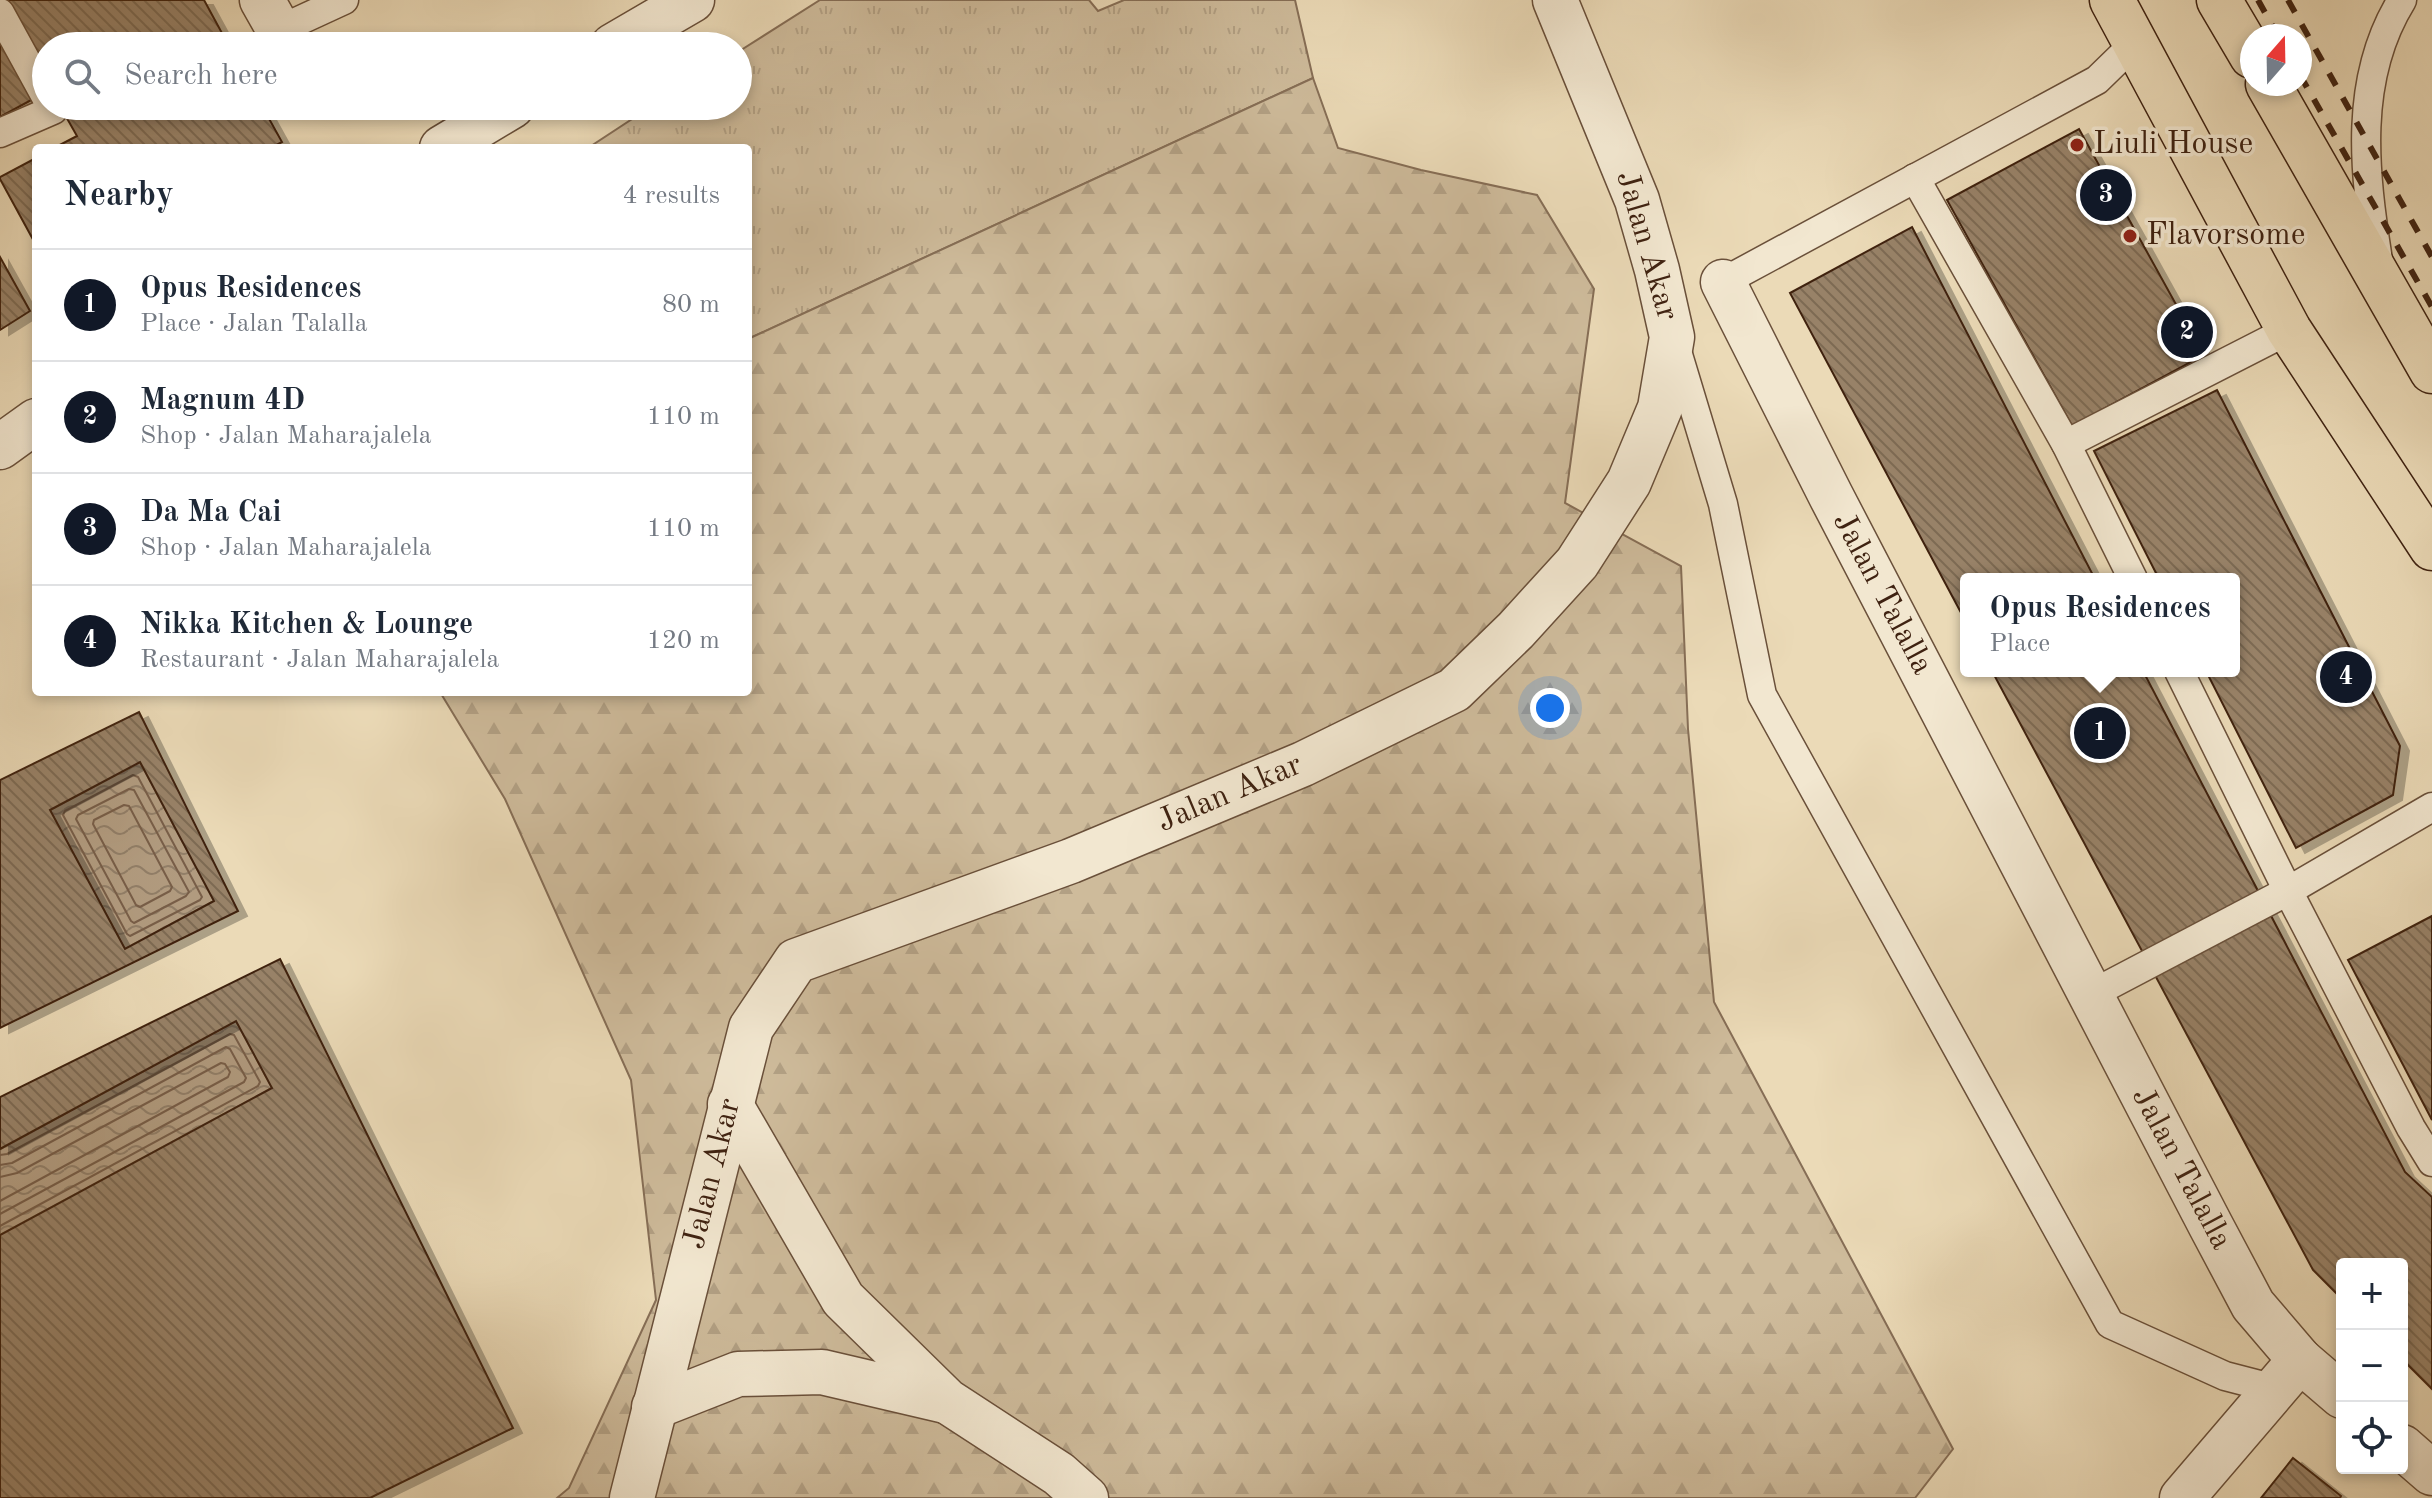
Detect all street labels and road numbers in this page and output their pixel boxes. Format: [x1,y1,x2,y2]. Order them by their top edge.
street label: Jalan Akar [1609,168,1683,324]
street label: Jalan Talalla [1826,508,1938,680]
street label: Jalan Akar [1153,749,1307,839]
street label: Jalan Talalla [2125,1083,2237,1255]
street label: Jalan Akar [679,1096,747,1252]

